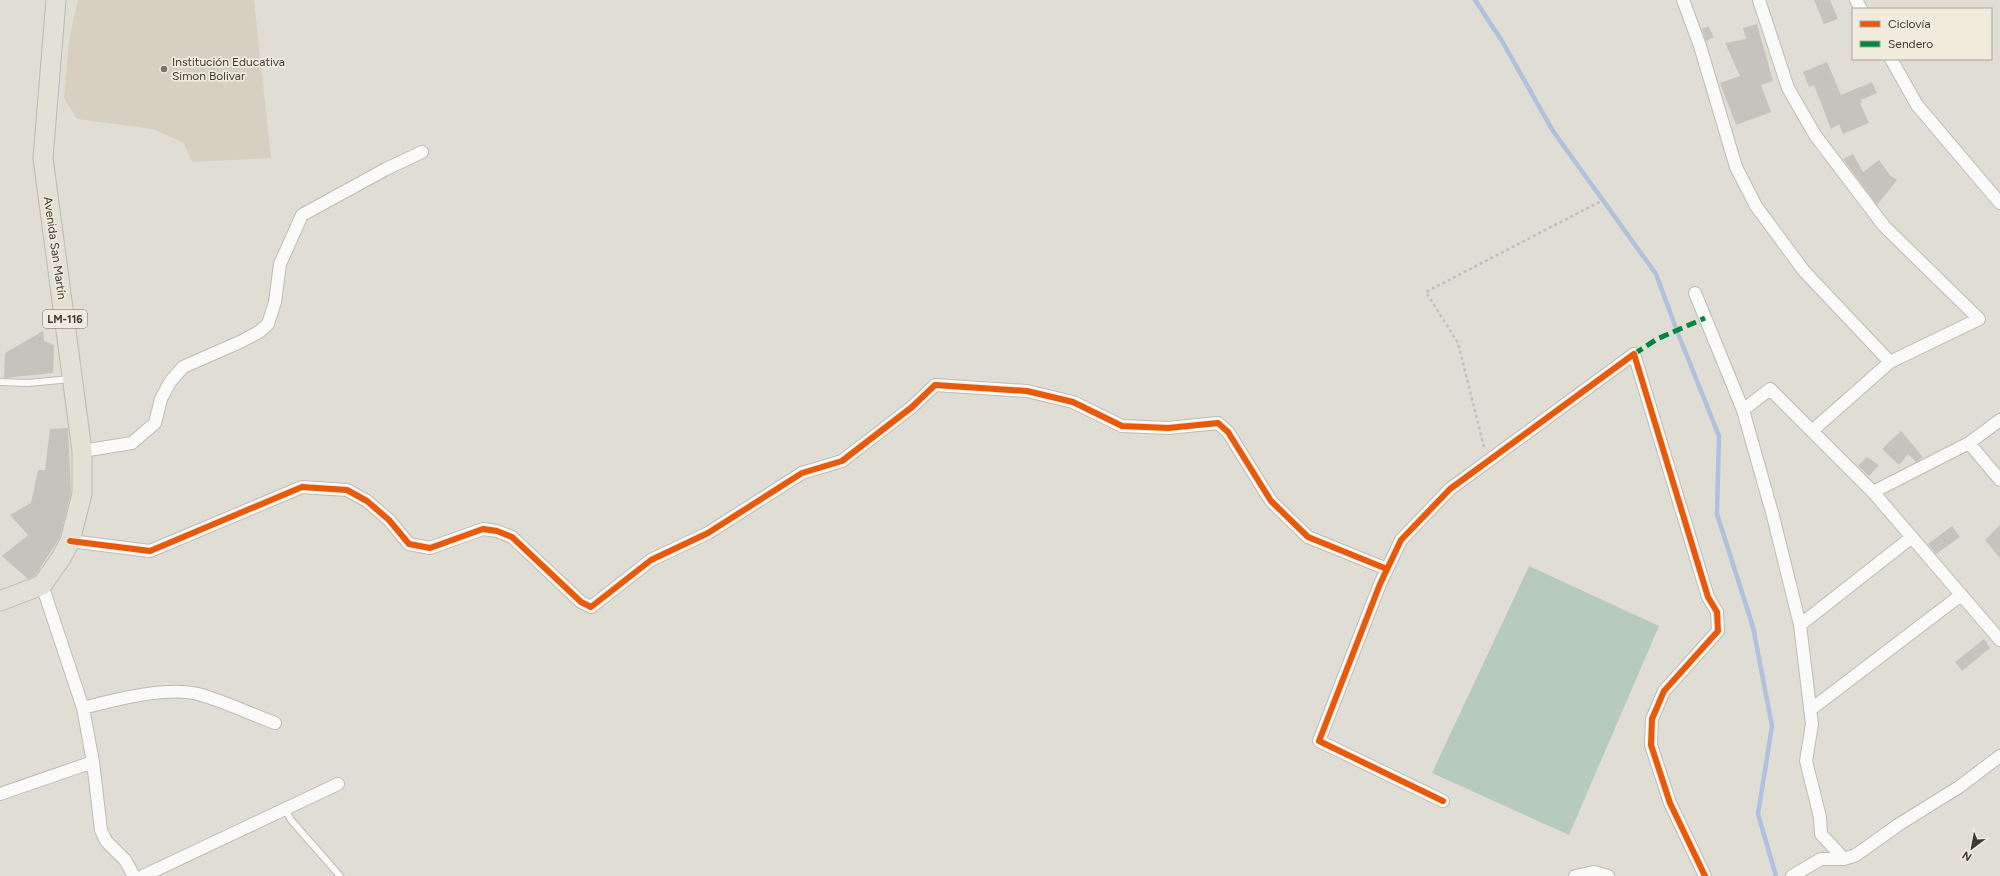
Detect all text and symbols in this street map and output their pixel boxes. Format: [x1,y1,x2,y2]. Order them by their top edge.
legend [1852,8,1992,60]
text: Ciclovía [1888,17,1931,31]
text: Sendero [1888,37,1933,51]
place label: Institución Educativa Simon Bolivar [172,55,285,83]
marker: Institución Educativa Simon Bolivar [159,64,169,74]
street label: Avenida San Martín [41,196,69,301]
road number: LM-116 [43,310,87,328]
north arrow [1952,828,1992,868]
text: N [1960,848,1974,864]

